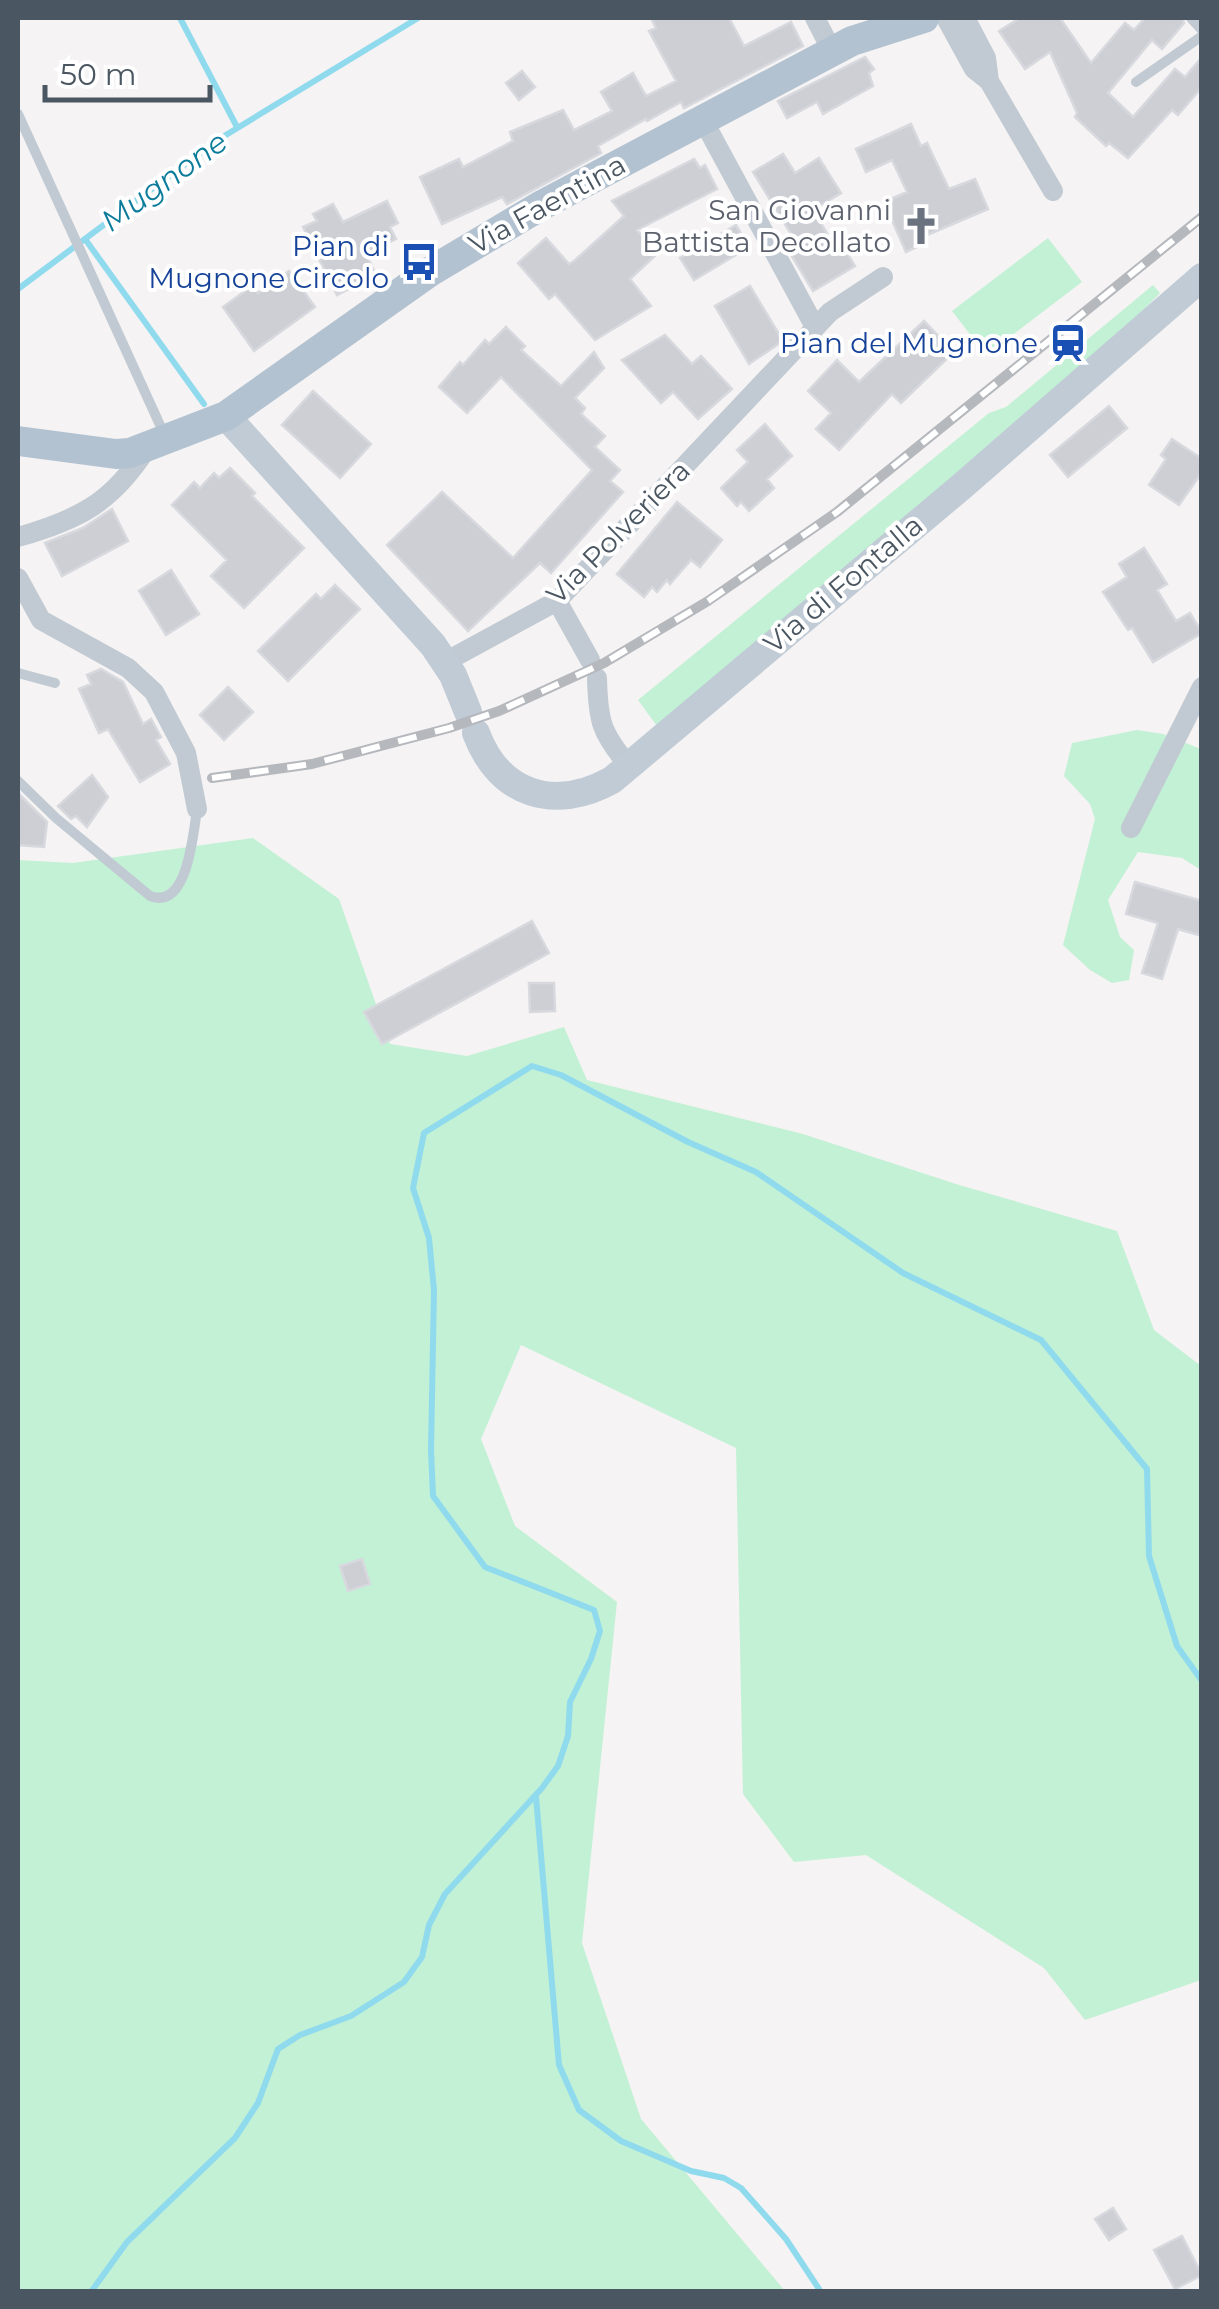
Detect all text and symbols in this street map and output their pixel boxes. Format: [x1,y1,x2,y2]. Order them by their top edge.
scale bar [45,40,210,102]
text: 50 m [60,56,137,93]
water label: Mugnone [94,123,234,239]
street label: Via Faentina [463,147,631,261]
place label: San Giovanni Battista Decollato [642,193,891,259]
church icon: San Giovanni Battista Decollato [900,205,942,247]
place label: Pian di Mugnone Circolo [148,229,389,295]
bus stop icon: Pian di Mugnone Circolo [398,241,440,283]
station icon: Pian del Mugnone [1047,322,1089,364]
place label: Pian del Mugnone [780,326,1038,360]
street label: Via Polveriera [539,453,697,611]
street label: Via di Fontalla [757,508,929,660]

